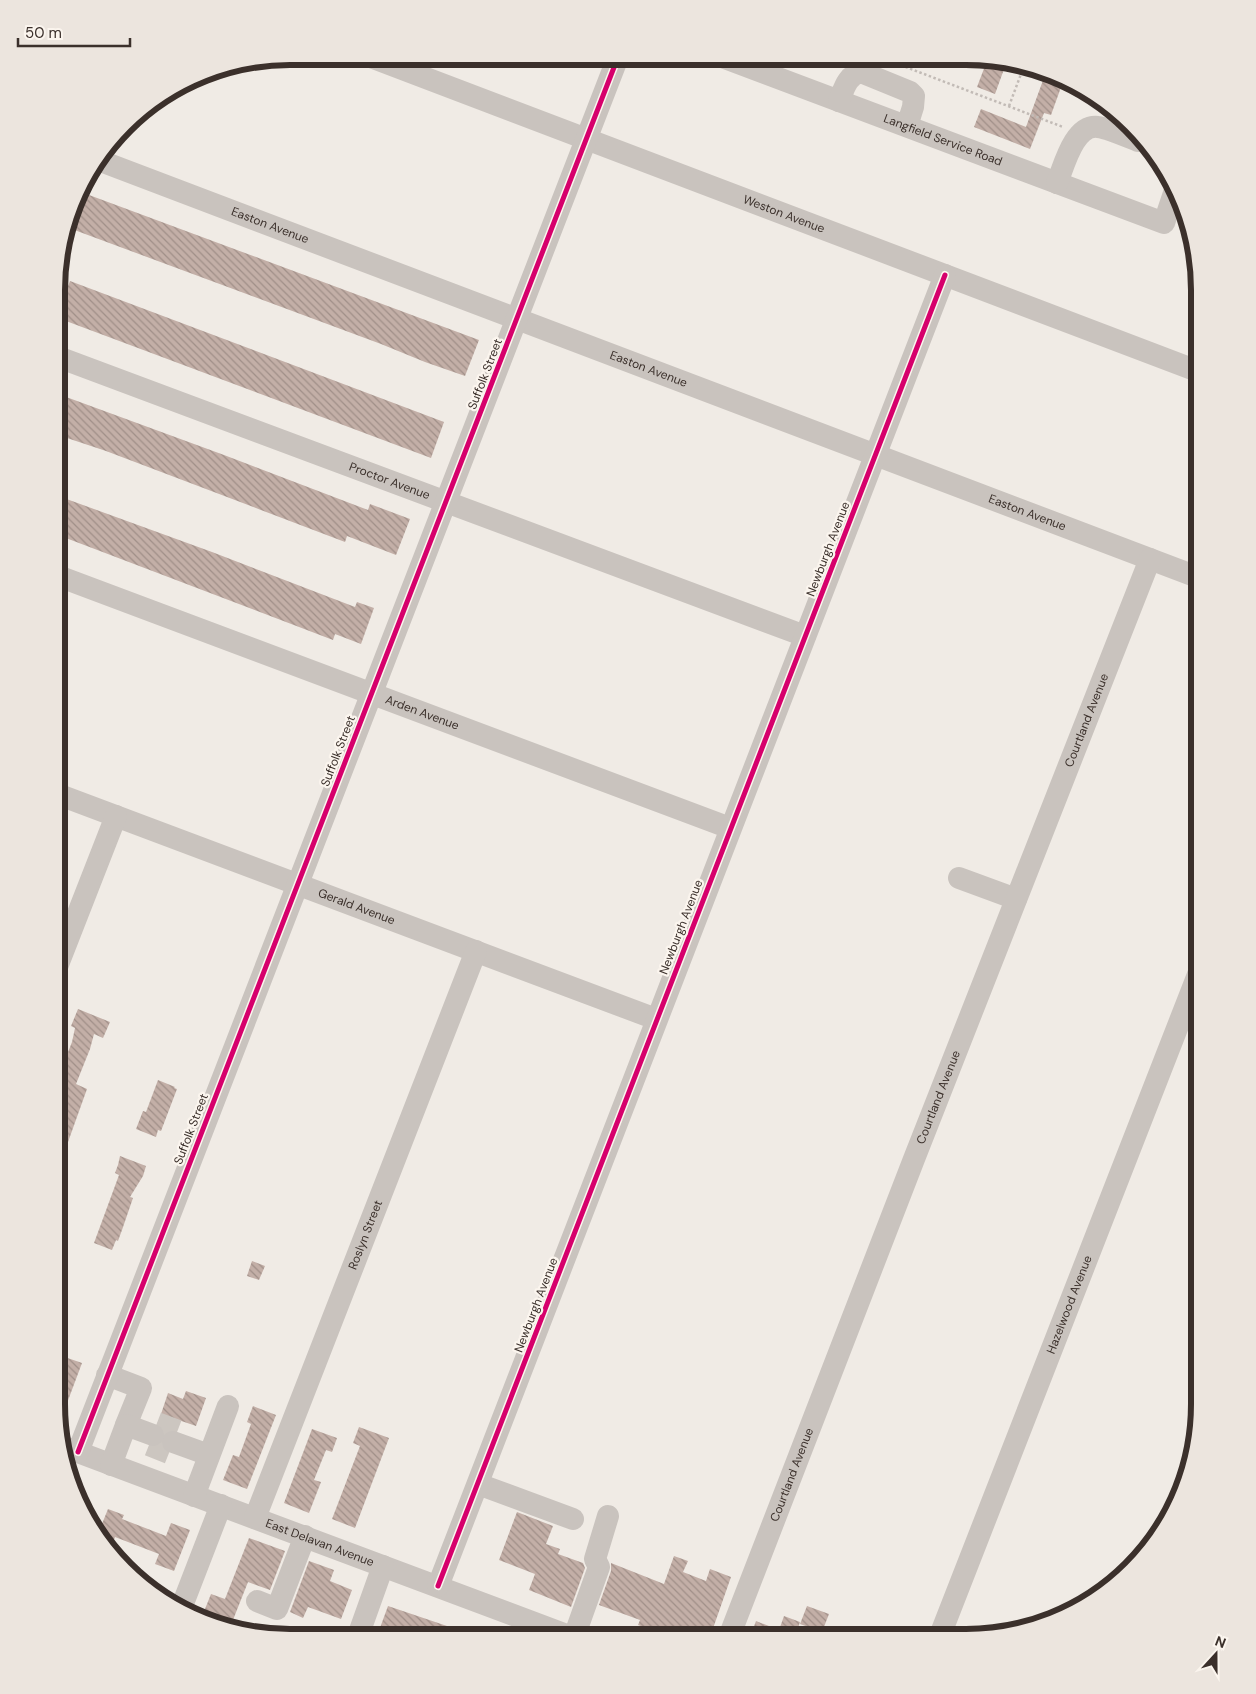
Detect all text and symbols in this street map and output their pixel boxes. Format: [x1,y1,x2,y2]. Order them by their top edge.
scale bar [18,15,130,47]
text: 50 m [25,23,62,43]
street label: Langfield Service Road [881,110,1005,170]
street label: Weston Avenue [741,191,827,237]
street label: Easton Avenue [229,203,311,247]
street label: Suffolk Street [464,336,506,412]
street label: Easton Avenue [608,347,690,391]
street label: Proctor Avenue [347,458,432,503]
street label: Easton Avenue [986,491,1069,535]
street label: Newburgh Avenue [803,499,854,599]
street label: Courtland Avenue [1061,671,1112,769]
street label: Arden Avenue [383,691,461,734]
street label: Suffolk Street [317,713,359,789]
street label: Newburgh Avenue [656,877,707,977]
street label: Gerald Avenue [316,885,398,928]
street label: Courtland Avenue [913,1048,964,1146]
street label: Suffolk Street [170,1091,212,1167]
street label: Roslyn Street [345,1197,386,1272]
street label: Hazelwood Avenue [1043,1253,1096,1356]
street label: Newburgh Avenue [511,1255,562,1355]
street label: Courtland Avenue [766,1425,817,1524]
street label: East Delavan Avenue [263,1515,376,1570]
north arrow [1191,1629,1241,1679]
text: N [1213,1632,1229,1652]

